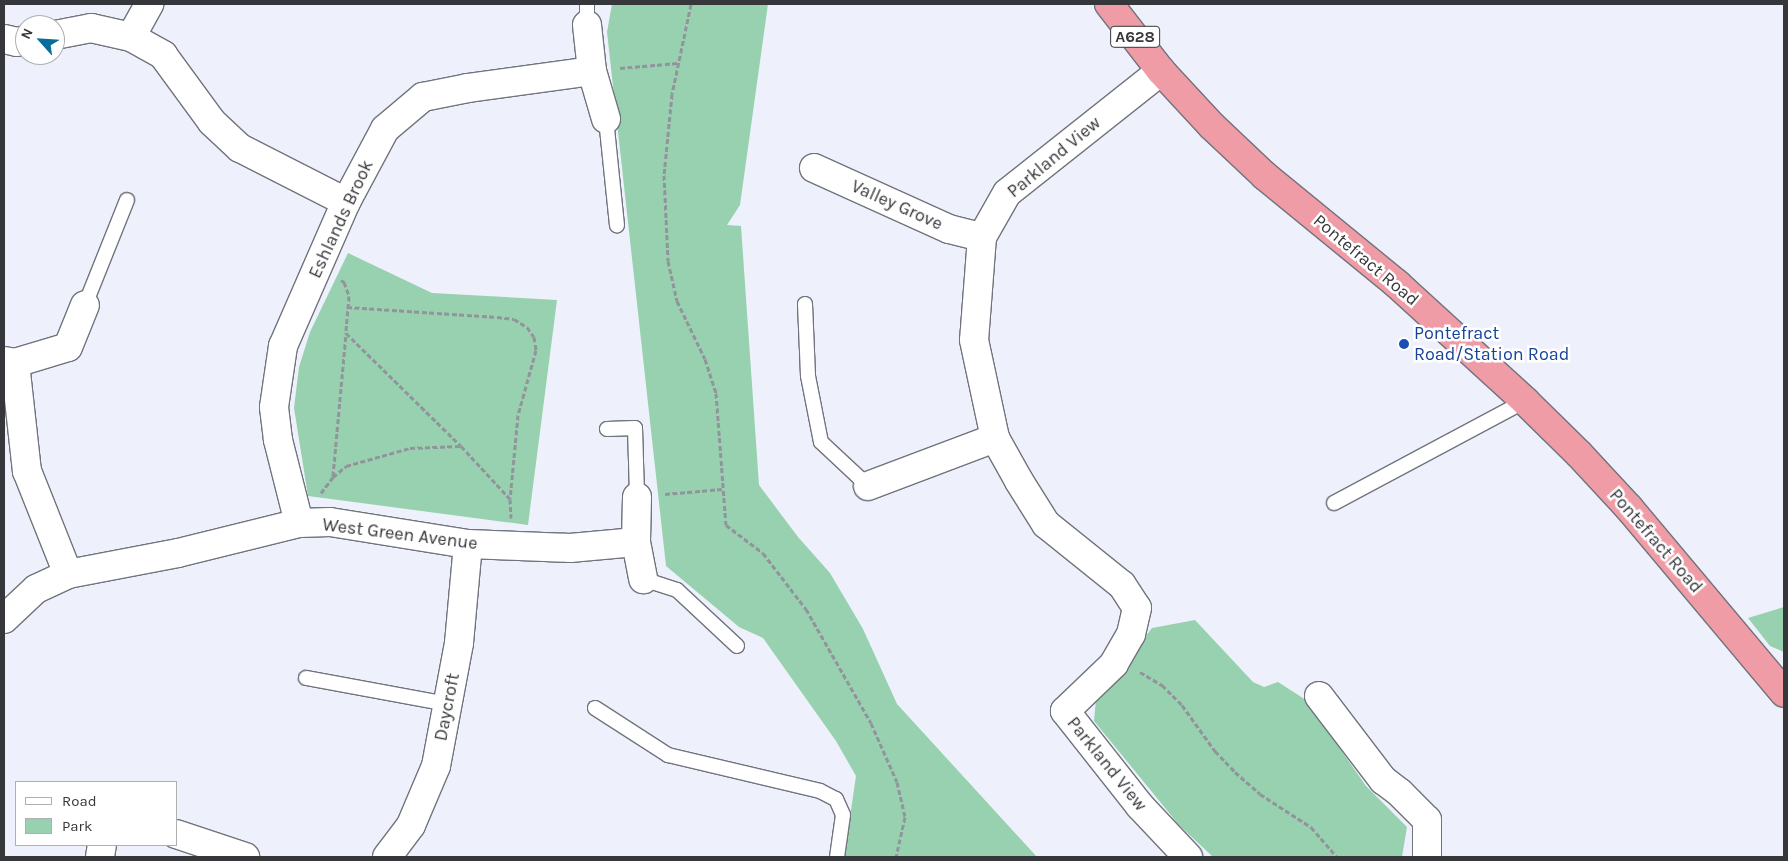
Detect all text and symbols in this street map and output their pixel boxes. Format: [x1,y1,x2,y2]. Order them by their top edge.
north arrow [15,15,65,65]
road number: A628 [1110,24,1160,51]
text: N [17,25,37,42]
street label: Parkland View [1003,112,1105,202]
street label: Eshlands Brook [304,156,378,282]
street label: Valley Grove [848,175,946,235]
street label: Pontefract Road [1309,210,1423,310]
place label: Pontefract Road/Station Road [1414,323,1569,366]
marker: Pontefract Road/Station Road [1398,338,1410,350]
street label: Pontefract Road [1605,484,1707,598]
street label: West Green Avenue [321,514,479,554]
street label: Daycroft [430,671,464,743]
street label: Parkland View [1062,712,1152,816]
legend [15,781,178,846]
text: Road [62,792,97,810]
text: Park [62,817,92,835]

